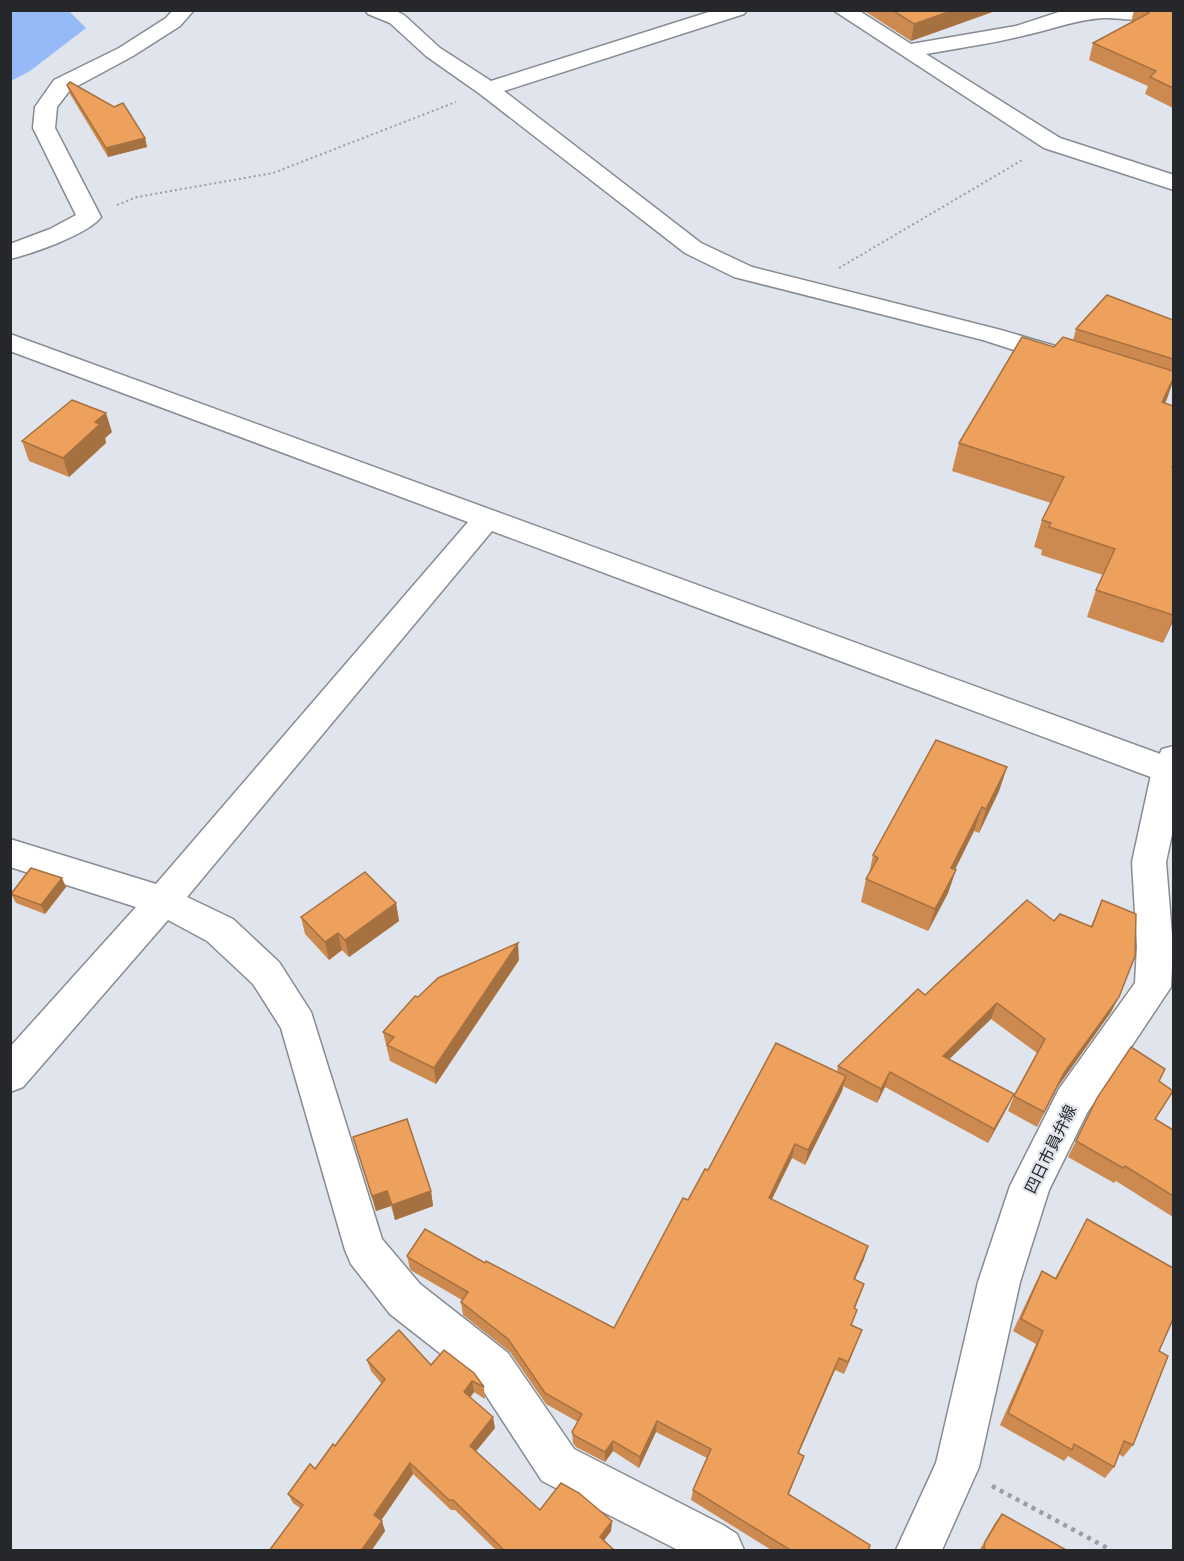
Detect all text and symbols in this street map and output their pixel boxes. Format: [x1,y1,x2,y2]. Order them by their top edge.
street label: 四日市員弁線 [1021,1102,1079,1196]

